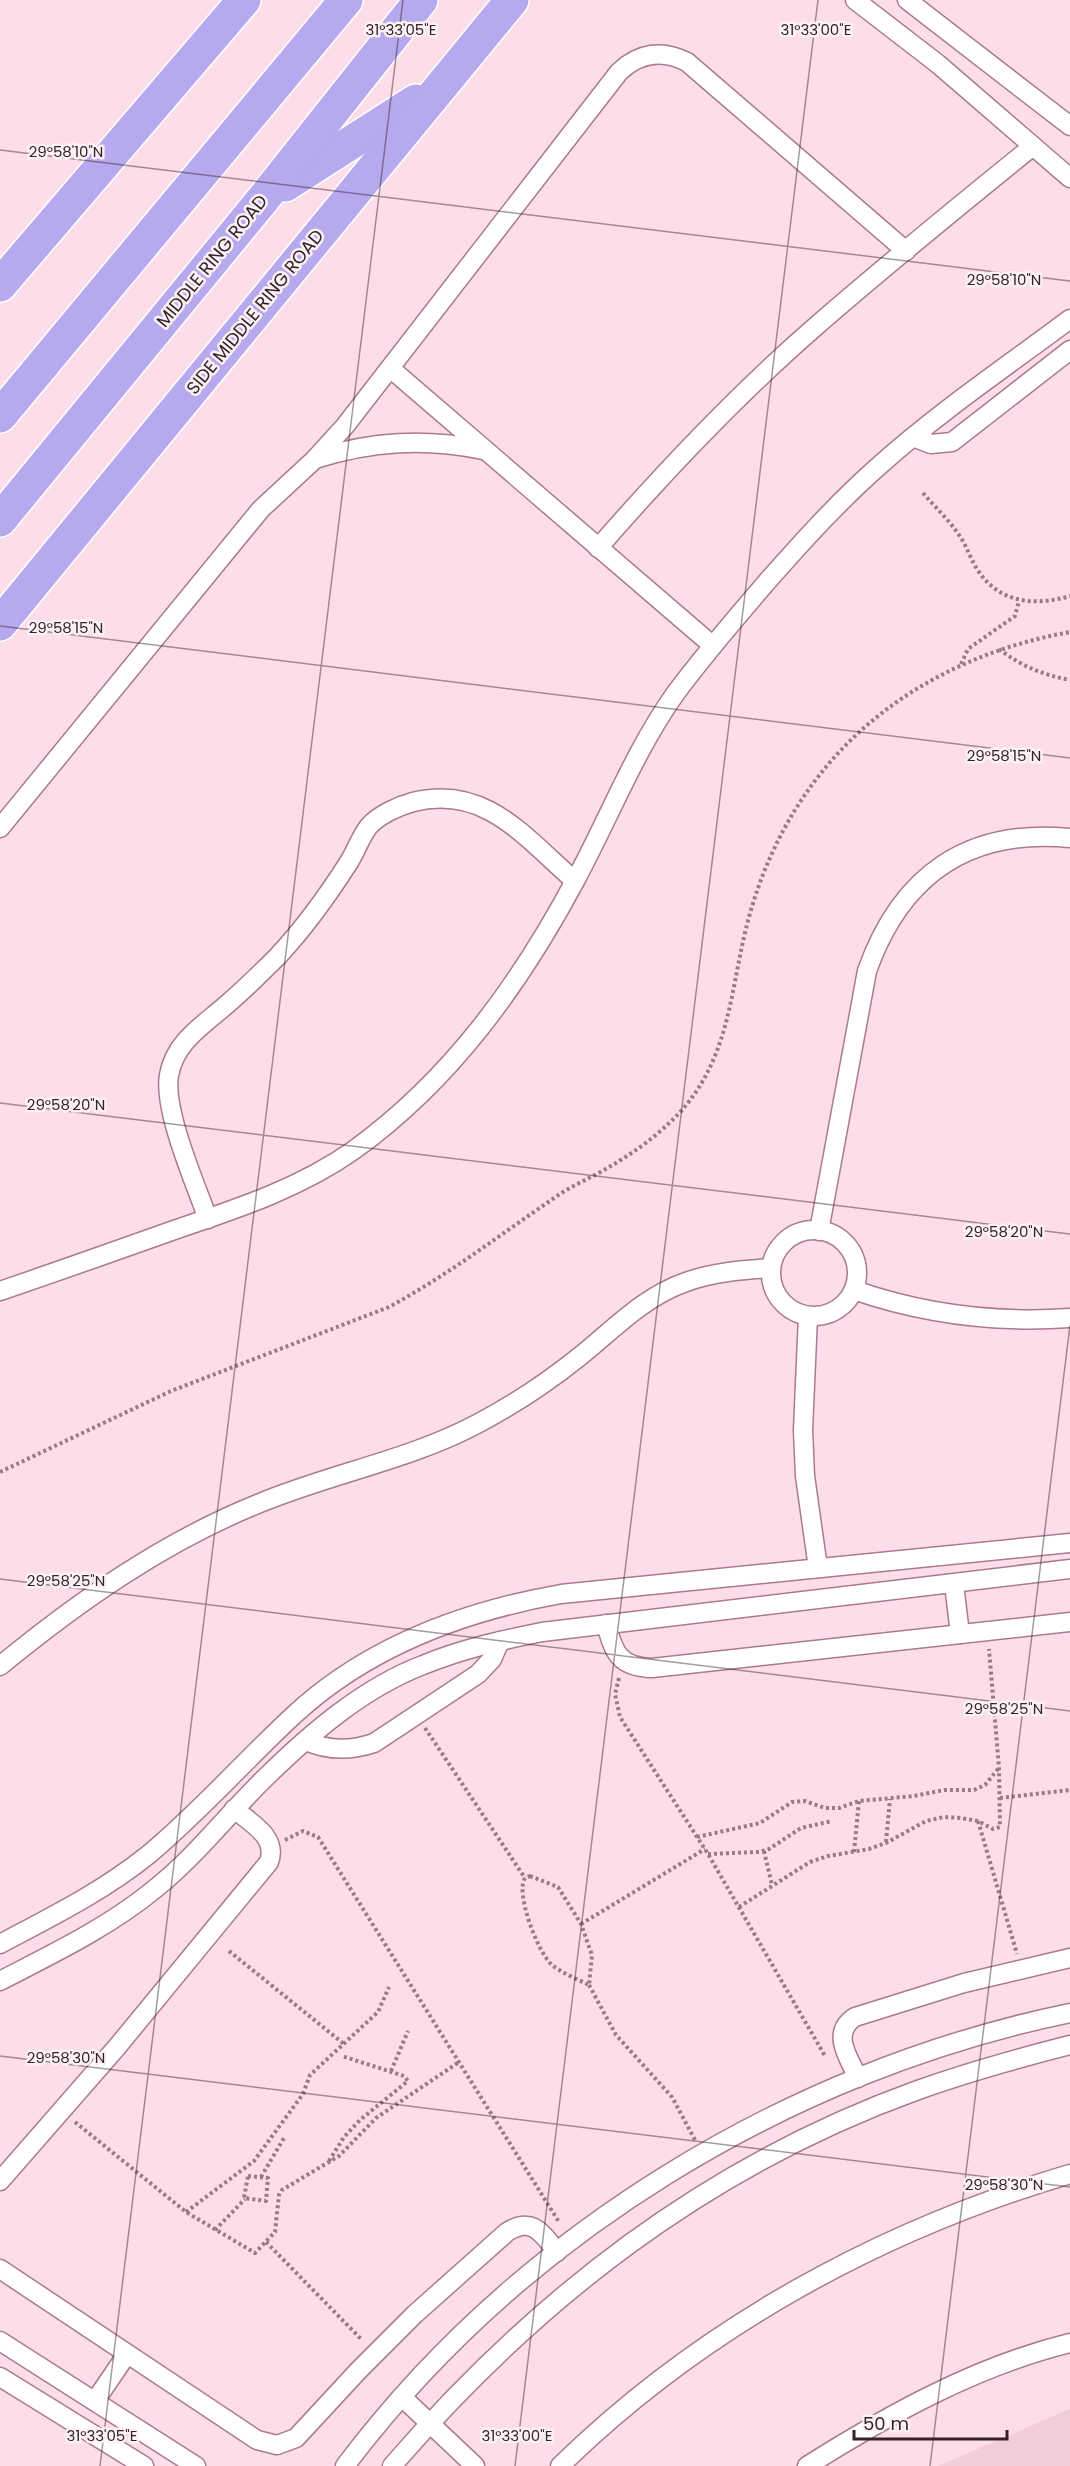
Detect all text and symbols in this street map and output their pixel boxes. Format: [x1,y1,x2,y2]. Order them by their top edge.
text: 31°33'05"E [366,19,436,40]
text: 31°33'00"E [781,19,851,40]
text: 29°58'10"N [29,141,103,162]
street label: MIDDLE RING ROAD [150,189,273,332]
street label: SIDE MIDDLE RING ROAD [180,224,329,400]
text: 29°58'10"N [967,269,1041,290]
text: 29°58'15"N [29,617,103,638]
text: 29°58'15"N [967,745,1041,766]
text: 29°58'20"N [27,1094,105,1115]
text: 29°58'20"N [965,1221,1043,1242]
text: 29°58'25"N [27,1570,105,1591]
text: 29°58'25"N [965,1698,1043,1719]
text: 29°58'30"N [27,2047,105,2068]
text: 29°58'30"N [965,2174,1043,2195]
scale bar [854,2403,1007,2441]
text: 50 m [863,2411,909,2436]
text: 31°33'05"E [67,2425,137,2446]
text: 31°33'00"E [482,2425,552,2446]

